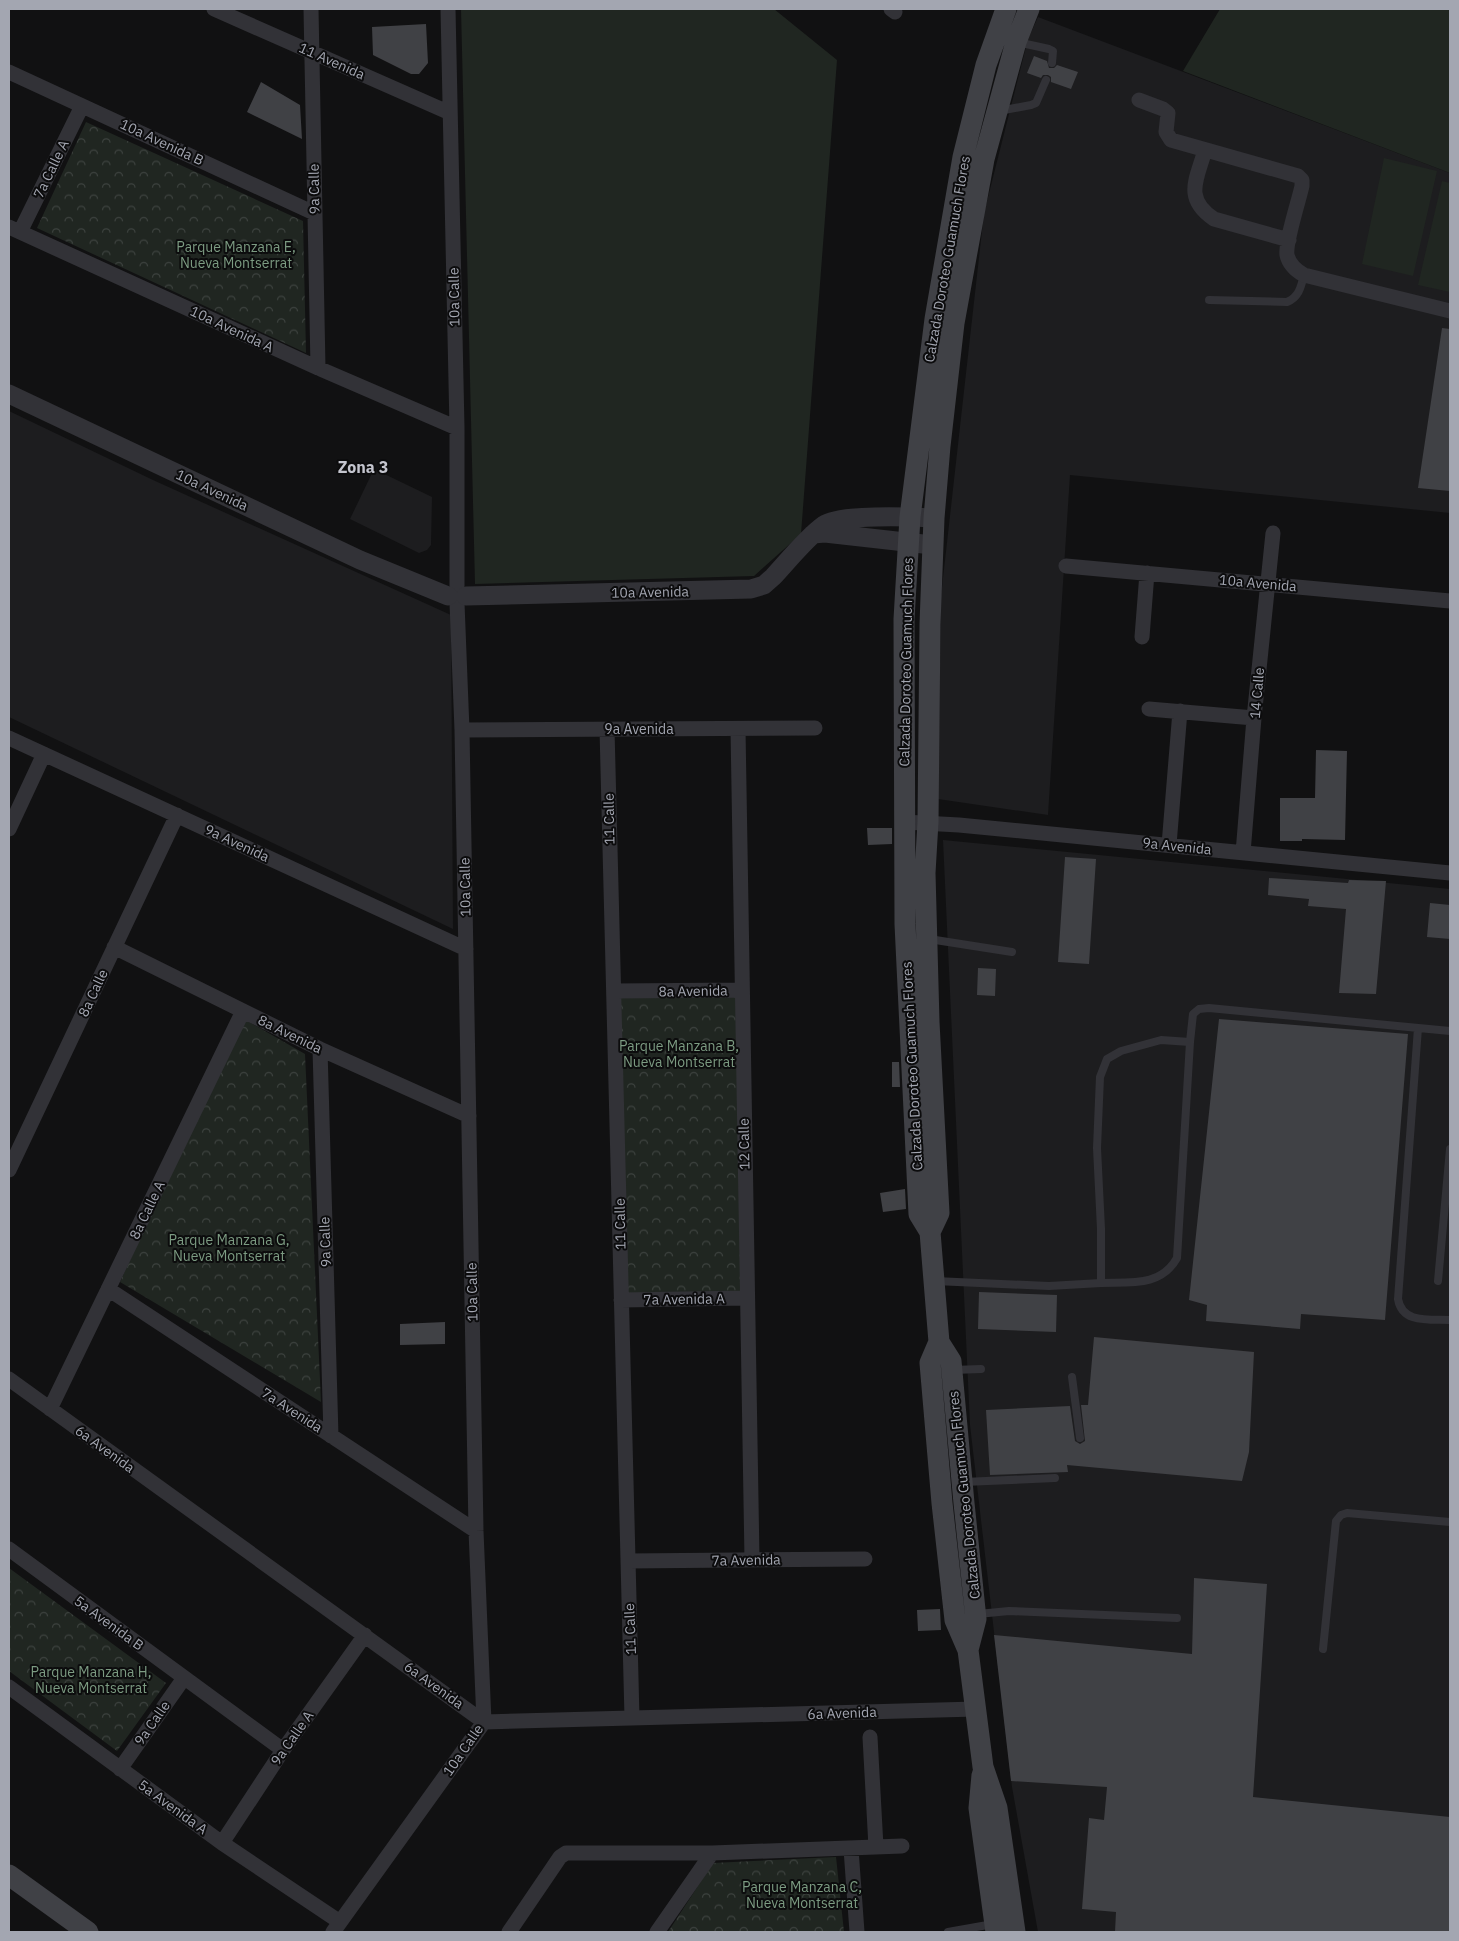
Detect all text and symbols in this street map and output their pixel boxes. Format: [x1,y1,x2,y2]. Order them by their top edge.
street label: 11 Avenida [296,38,368,84]
street label: 10a Avenida B [117,115,207,169]
street label: 7a Calle A [29,137,73,201]
street label: Calzada Doroteo Guamuch Flores [920,154,974,364]
street label: 9a Calle [305,163,323,214]
park label: Parque Manzana E, Nueva Montserrat [176,238,296,272]
street label: 10a Calle [444,267,464,327]
street label: 10a Avenida A [187,302,277,356]
district label: Zona 3 [338,457,388,477]
street label: 10a Avenida [173,465,252,515]
street label: Calzada Doroteo Guamuch Flores [895,557,917,767]
street label: 10a Avenida [1218,571,1298,595]
street label: 10a Avenida [611,582,690,602]
street label: 14 Calle [1246,666,1268,719]
street label: 9a Avenida [604,720,674,738]
street label: 11 Calle [600,793,618,845]
street label: 9a Avenida [202,820,273,866]
street label: 9a Avenida [1142,833,1213,859]
street label: 10a Calle [455,857,475,917]
street label: Calzada Doroteo Guamuch Flores [898,961,926,1171]
street label: 8a Calle [74,966,112,1020]
street label: 8a Avenida [658,981,728,1001]
street label: 8a Avenida [255,1011,326,1058]
park label: Parque Manzana B, Nueva Montserrat [619,1037,739,1071]
street label: 12 Calle [735,1118,753,1170]
street label: 8a Calle A [125,1178,169,1242]
street label: 11 Calle [611,1198,629,1250]
street label: 9a Calle [315,1216,335,1268]
park label: Parque Manzana G, Nueva Montserrat [169,1231,289,1265]
street label: 10a Calle [462,1262,482,1322]
street label: 7a Avenida A [643,1289,725,1309]
street label: 7a Avenida [258,1384,326,1437]
street label: Calzada Doroteo Guamuch Flores [944,1390,984,1600]
street label: 6a Avenida [72,1421,139,1477]
street label: 7a Avenida [711,1550,781,1570]
street label: 5a Avenida B [71,1592,147,1654]
street label: 11 Calle [620,1603,640,1655]
street label: 6a Avenida [401,1657,468,1713]
park label: Parque Manzana H, Nueva Montserrat [30,1663,152,1697]
street label: 9a Calle [130,1697,174,1749]
street label: 6a Avenida [807,1703,878,1723]
street label: 9a Calle A [267,1707,317,1769]
street label: 10a Calle [439,1720,487,1779]
street label: 5a Avenida A [135,1776,211,1838]
park label: Parque Manzana C, Nueva Montserrat [742,1878,862,1912]

